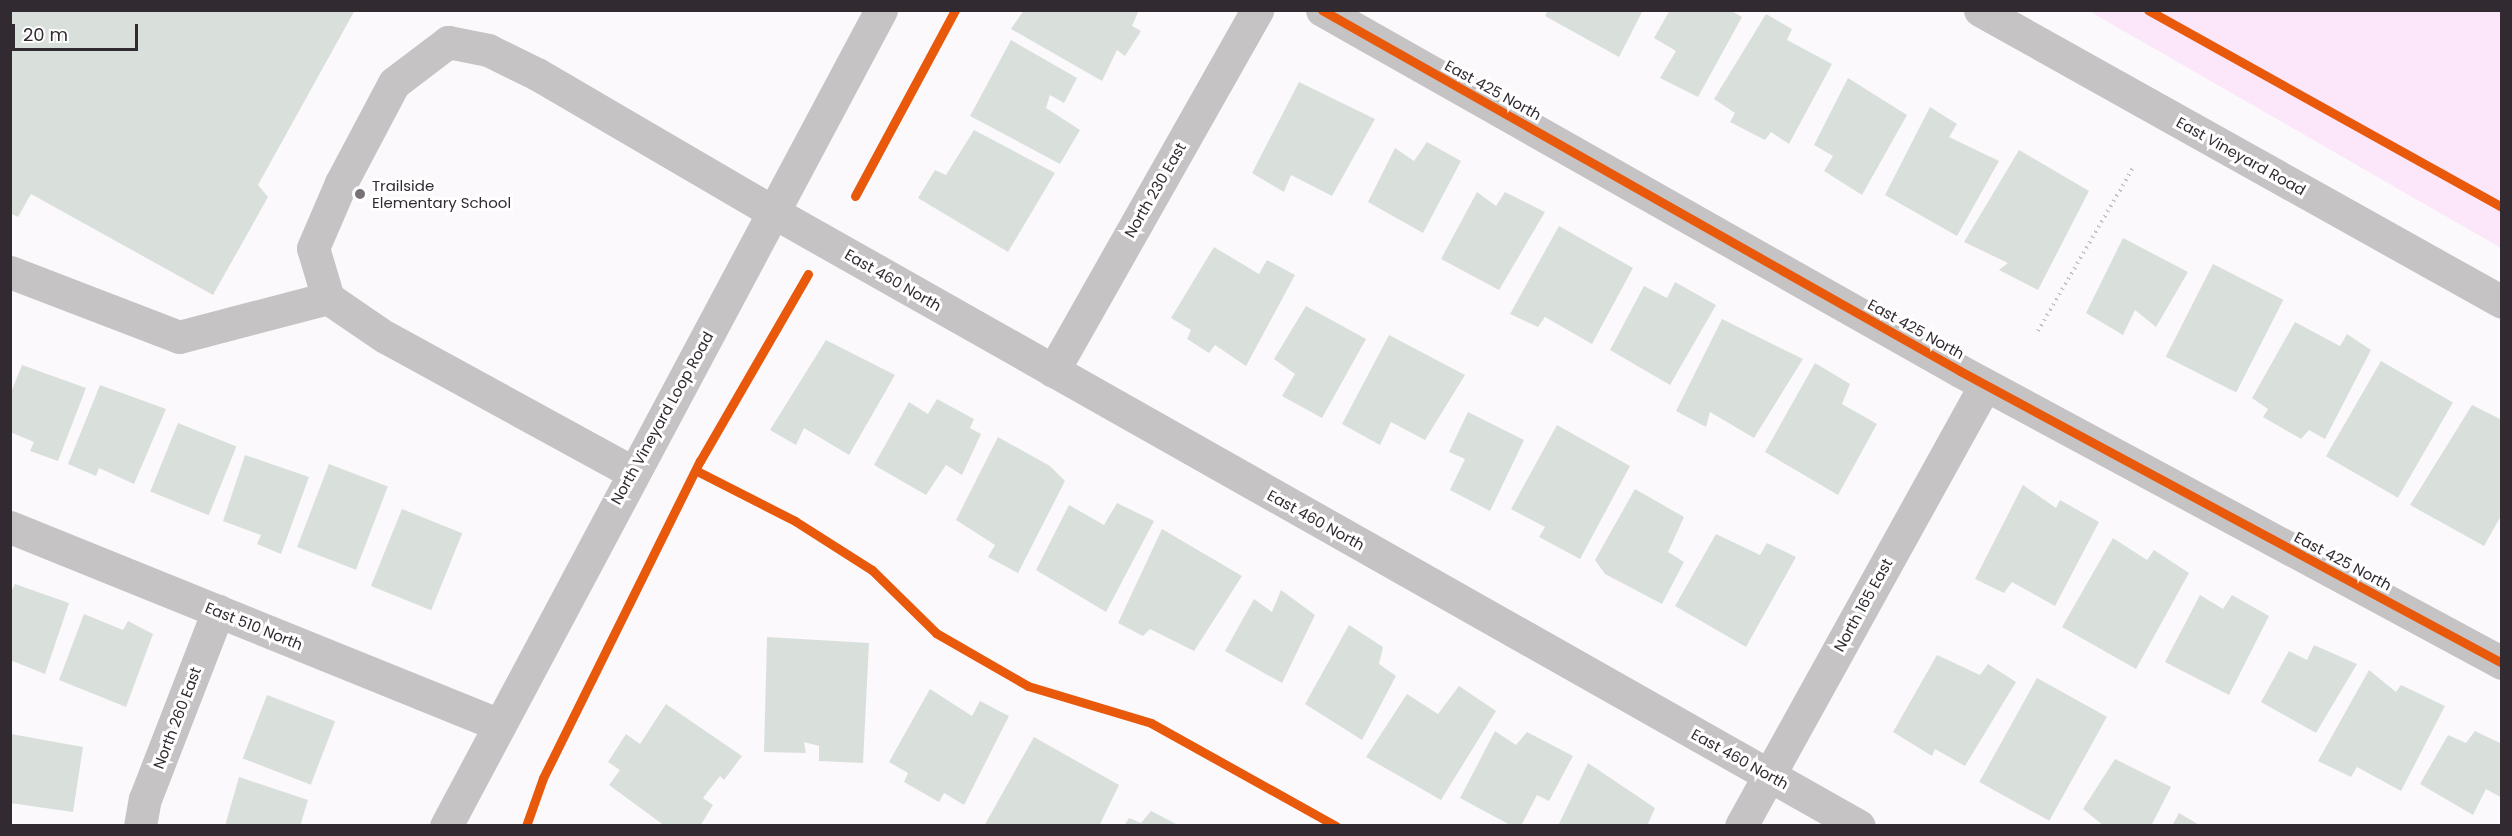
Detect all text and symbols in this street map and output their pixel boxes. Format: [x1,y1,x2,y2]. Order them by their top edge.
scale bar [15,12,141,50]
text: 20 m [23,22,68,47]
street label: East 425 North [1442,56,1544,124]
street label: East Vineyard Road [2173,113,2309,199]
street label: North 230 East [1121,139,1189,241]
place label: Trailside Elementary School [372,176,511,211]
marker: Trailside Elementary School [353,187,367,201]
street label: East 460 North [842,245,944,315]
street label: East 425 North [1865,295,1967,363]
street label: North Vineyard Loop Road [607,328,717,508]
street label: East 460 North [1264,486,1368,554]
street label: East 425 North [2291,528,2395,594]
street label: North 165 East [1830,555,1896,655]
street label: East 510 North [203,598,305,654]
street label: North 260 East [149,665,205,771]
street label: East 460 North [1688,725,1792,793]

